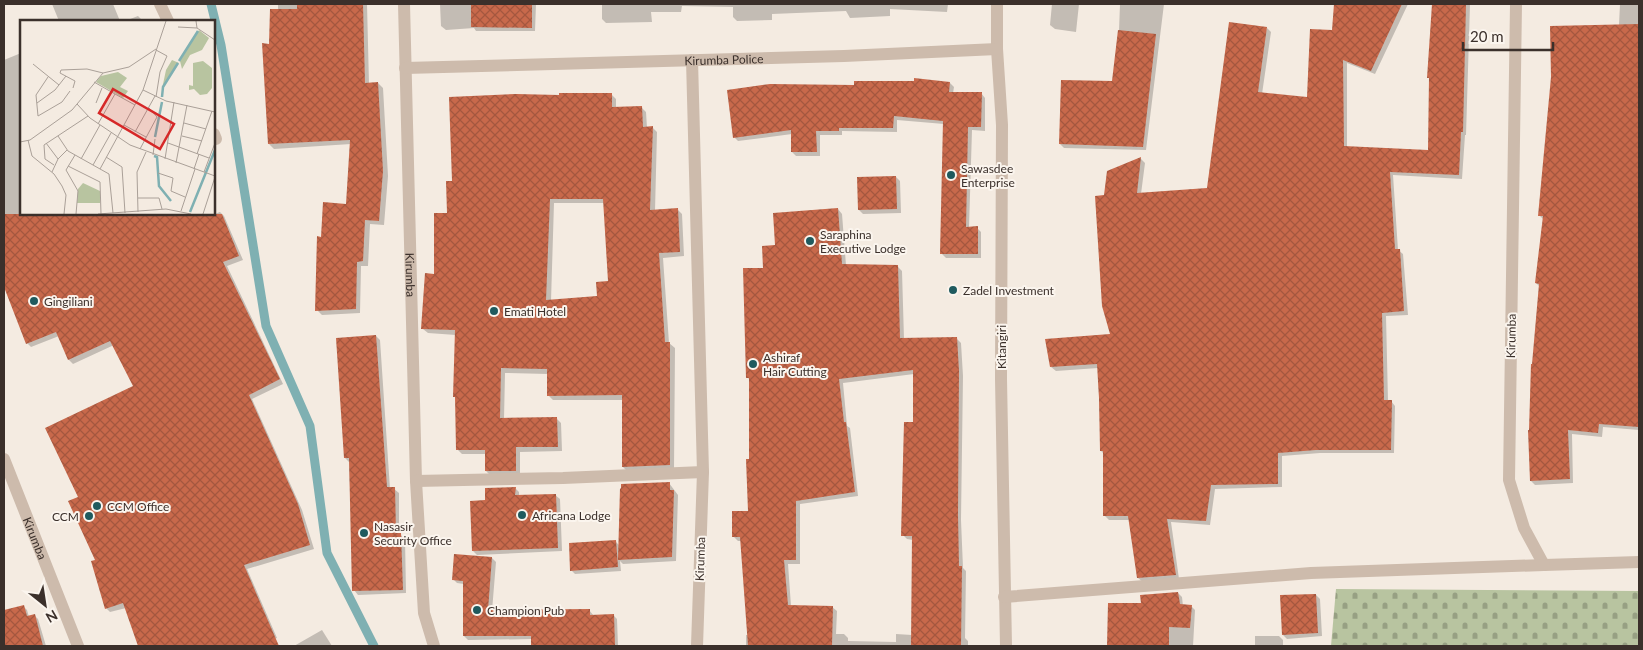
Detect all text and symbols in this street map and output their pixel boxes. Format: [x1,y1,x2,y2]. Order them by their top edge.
inset map [20,20,215,215]
scale bar [1463,20,1553,52]
text: 20 m [1470,27,1504,45]
street label: Kirumba Police [684,51,764,68]
place label: Sawasdee Enterprise [961,161,1015,190]
marker: Sawasdee Enterprise [945,169,957,181]
place label: Saraphina Executive Lodge [820,227,906,256]
marker: Saraphina Executive Lodge [804,235,816,247]
street label: Kirumba [403,252,419,297]
place label: Zadel Investment [963,283,1055,298]
marker: Zadel Investment [947,284,959,296]
place label: Gingiliani [44,294,93,309]
marker: Gingiliani [28,295,40,307]
place label: Emati Hotel [504,304,566,319]
marker: Emati Hotel [488,305,500,317]
street label: Kirumba [1503,314,1519,358]
street label: Kitangiri [994,325,1009,369]
place label: Ashiraf Hair Cutting [763,350,827,379]
marker: Ashiraf Hair Cutting [747,358,759,370]
place label: CCM Office [107,499,169,514]
marker: CCM Office [91,500,103,512]
place label: Africana Lodge [532,508,610,523]
place label: CCM [52,509,79,524]
marker: Africana Lodge [516,509,528,521]
marker: CCM [83,510,95,522]
street label: Kirumba [20,515,50,562]
place label: Nasasir Security Office [374,519,452,548]
marker: Nasasir Security Office [358,527,370,539]
street label: Kirumba [692,537,708,581]
north arrow [20,580,70,630]
place label: Champion Pub [487,603,565,618]
marker: Champion Pub [471,604,483,616]
text: N [43,607,61,627]

